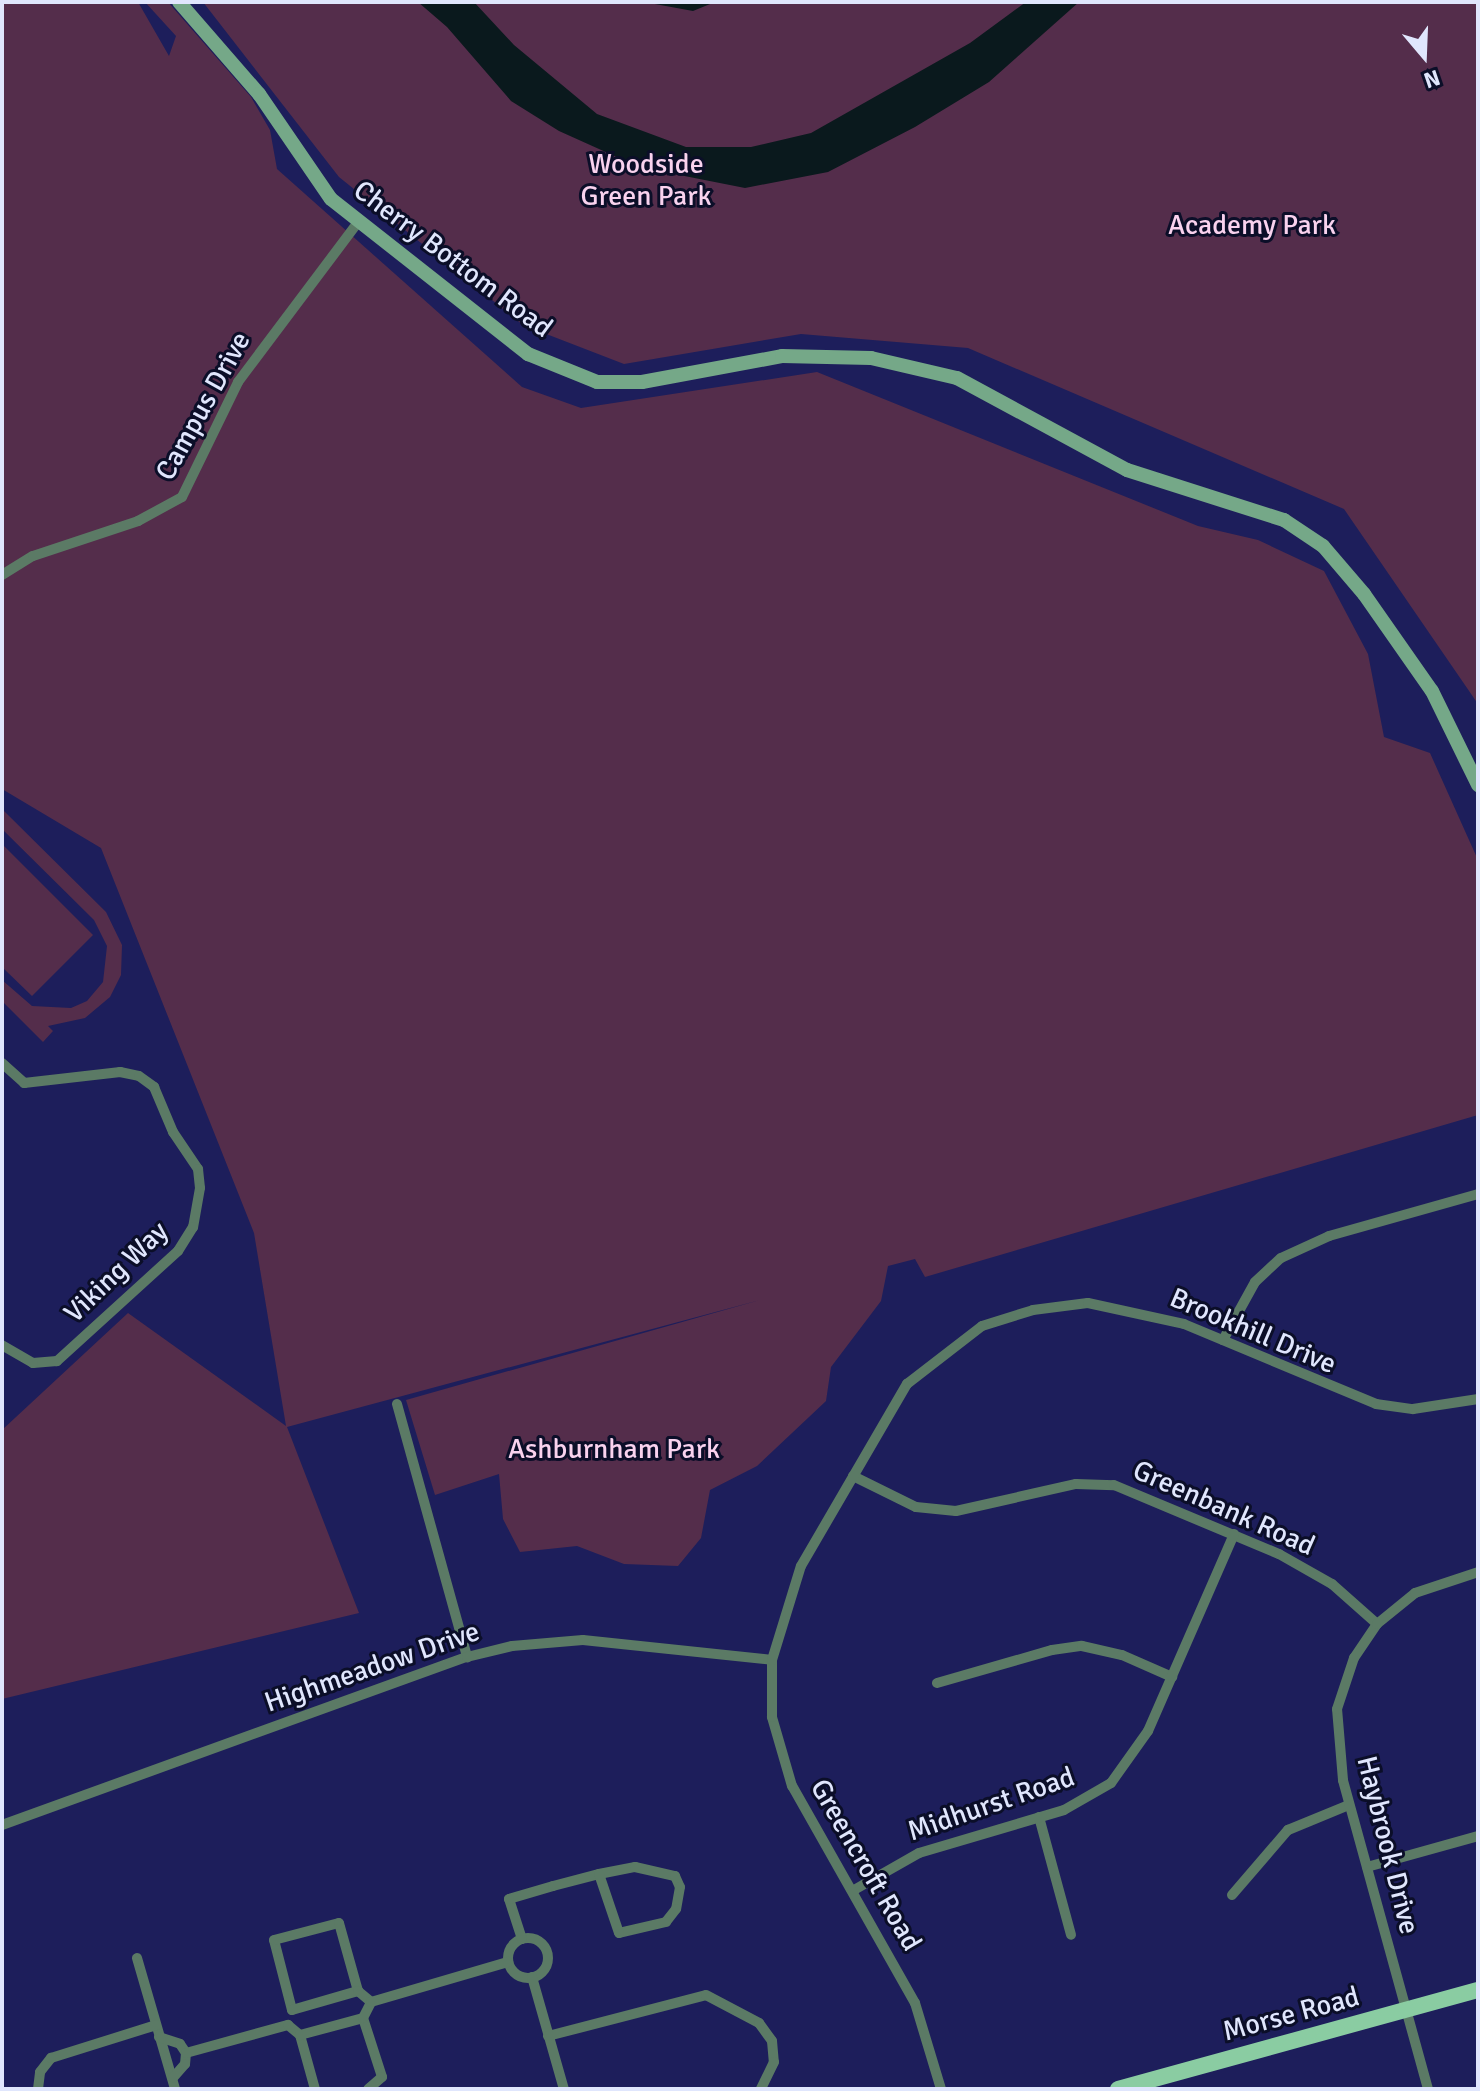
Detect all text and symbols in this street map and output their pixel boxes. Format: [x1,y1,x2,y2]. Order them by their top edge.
north arrow [1384,16,1464,96]
text: N [1420,64,1444,94]
park label: Woodside Green Park [580,147,712,213]
street label: Cherry Bottom Road [347,173,559,345]
park label: Academy Park [1168,208,1336,242]
street label: Campus Drive [148,326,258,486]
street label: Viking Way [57,1214,175,1330]
street label: Brookhill Drive [1165,1281,1341,1381]
park label: Ashburnham Park [508,1432,720,1466]
street label: Greenbank Road [1128,1453,1320,1563]
street label: Highmeadow Drive [260,1614,484,1720]
street label: Haybrook Drive [1350,1752,1426,1938]
street label: Midhurst Road [903,1760,1079,1848]
street label: Greencroft Road [803,1773,929,1957]
street label: Morse Road [1219,1980,1363,2048]

